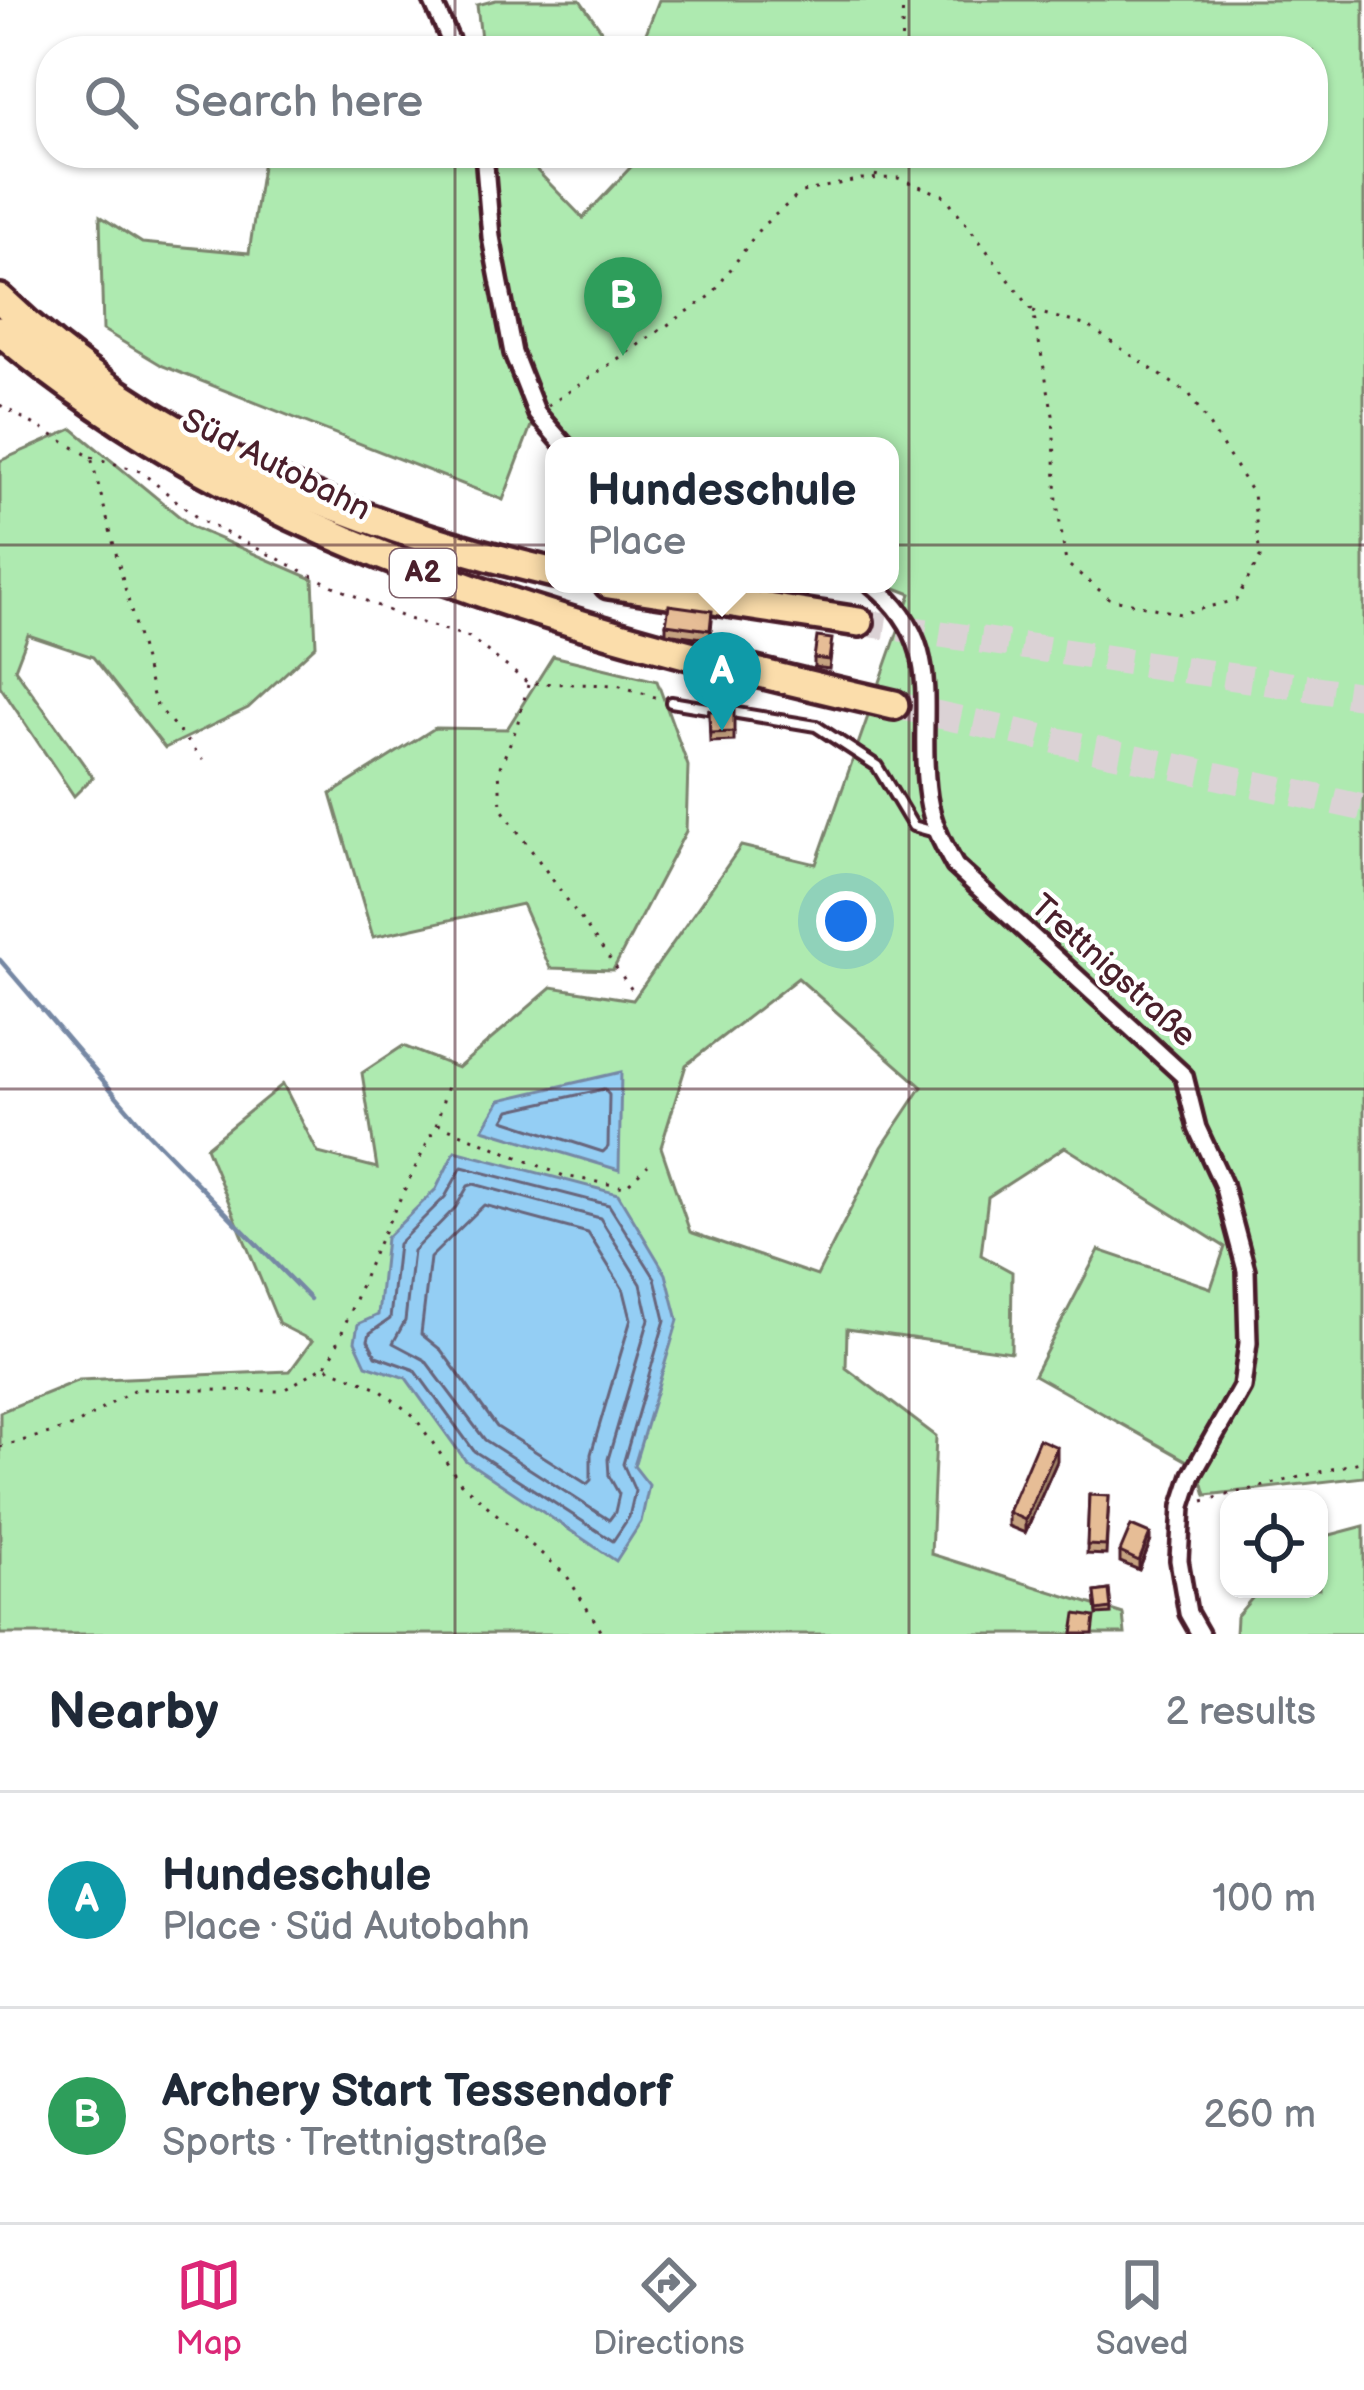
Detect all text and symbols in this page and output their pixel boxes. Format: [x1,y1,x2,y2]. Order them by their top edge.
search box [36,36,1328,168]
icon: search [78,69,144,135]
text: Search here [174,75,423,130]
pin: B [584,257,662,356]
street label: Süd Autobahn [175,400,377,530]
popup [545,437,899,593]
text: Hundeschule [587,464,857,519]
text: Place [587,519,686,566]
road number: A2 [390,549,456,597]
pin: A [683,632,761,731]
street label: Trettnigstraße [1022,886,1204,1056]
your location [816,891,876,951]
map controls [1220,1490,1328,1598]
button: locate [1220,1490,1328,1598]
text: Nearby [48,1682,219,1743]
text: 2 results [1165,1689,1316,1736]
text: Hundeschule [162,1849,431,1904]
text: A [75,1876,99,1923]
text: 100 m [1212,1876,1316,1923]
text: Place · Süd Autobahn [162,1904,530,1951]
text: Archery Start Tessendorf [162,2065,673,2120]
text: B [73,2092,101,2139]
text: 260 m [1203,2092,1316,2139]
text: Sports · Trettnigstraße [162,2120,547,2167]
tab: Map [176,2252,242,2364]
tab: Directions [593,2252,745,2364]
tab: Saved [1096,2252,1188,2364]

